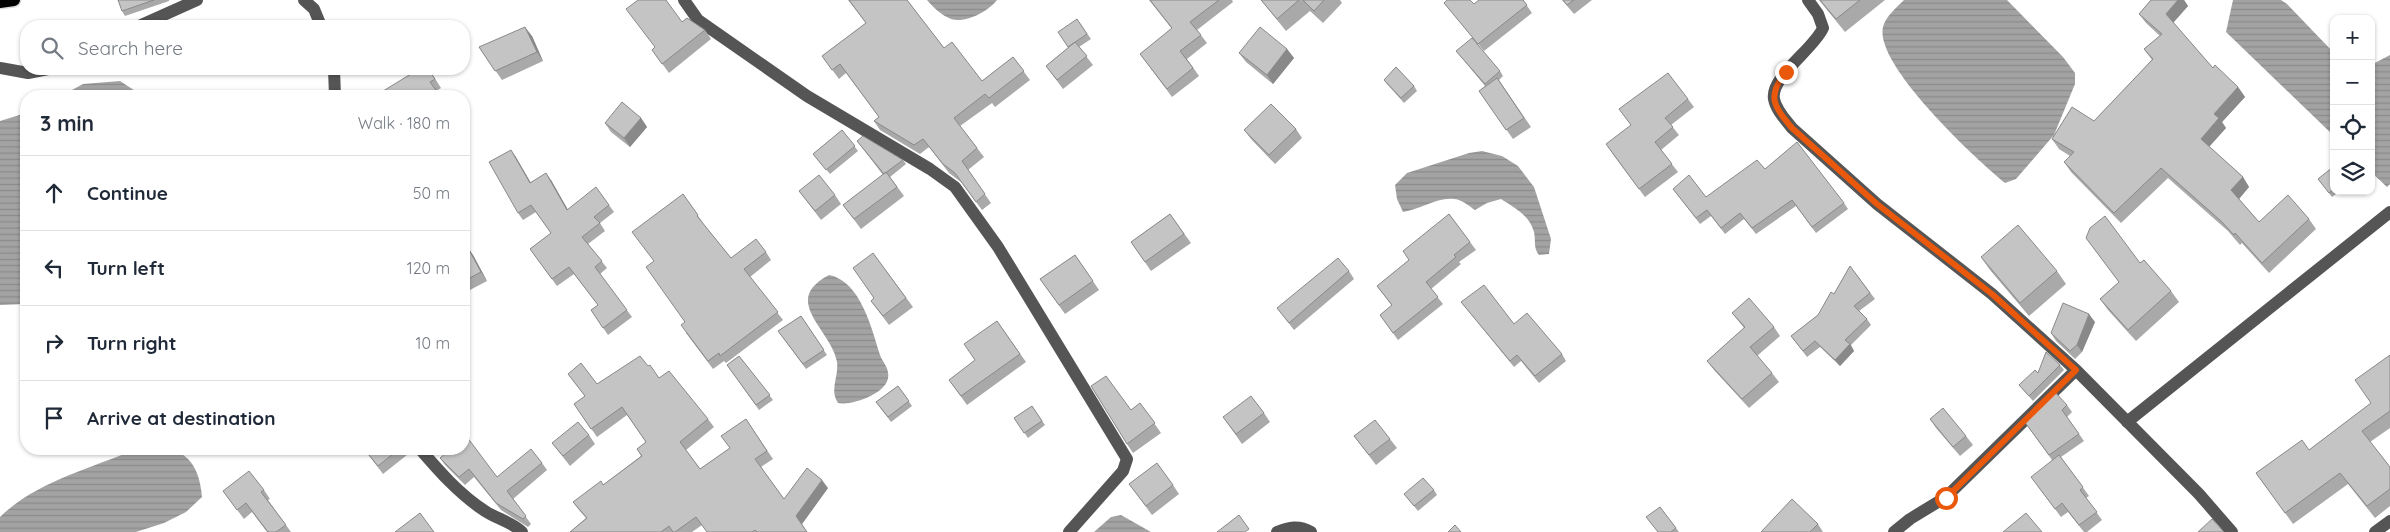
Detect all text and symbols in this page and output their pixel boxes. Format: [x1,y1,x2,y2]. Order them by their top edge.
map controls [2330,15,2375,195]
button: + [2330,15,2375,60]
search box [20,20,470,75]
icon: search [38,34,66,62]
text: Search here [78,36,183,60]
button: − [2330,60,2375,105]
route end [1775,61,1798,84]
button: locate [2330,105,2375,150]
text: 3 min [40,110,94,136]
text: Walk · 180 m [358,113,450,133]
button: layers [2330,150,2375,195]
icon: ahead [40,179,68,207]
text: Continue [87,181,168,205]
text: 50 m [413,183,450,203]
icon: left [40,254,68,282]
text: Turn left [87,256,165,280]
text: 120 m [407,258,450,278]
icon: right [40,329,68,357]
text: Turn right [87,331,176,355]
text: 10 m [416,333,450,353]
icon: arrive [40,404,68,432]
text: Arrive at destination [87,406,276,430]
route start [1935,487,1958,510]

